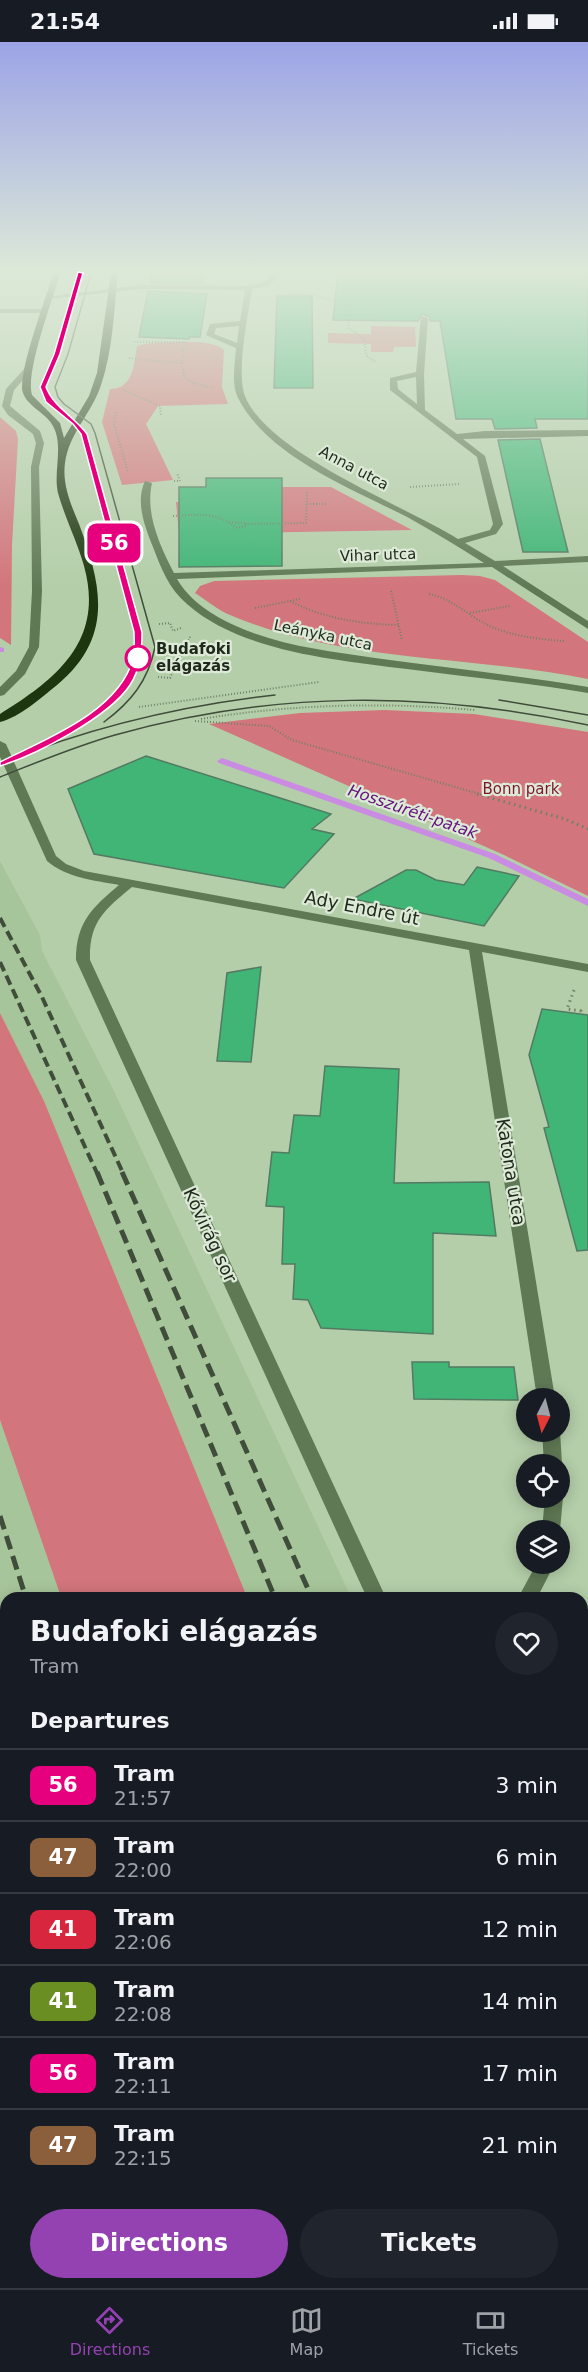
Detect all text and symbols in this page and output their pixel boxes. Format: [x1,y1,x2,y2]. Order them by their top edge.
text: 21:54 [30,9,100,34]
street label: Anna utca [316,442,392,494]
line badge: 56 [87,524,141,562]
text: 56 [99,531,129,555]
street label: Vihar utca [339,545,417,565]
street label: Leányka utca [272,616,374,654]
place label: Budafoki elágazás [156,640,231,675]
marker: Budafoki elágazás [125,645,151,671]
water label: Hosszúréti-patak [346,780,481,843]
park label: Bonn park [483,780,560,798]
street label: Ady Endre út [303,886,421,929]
street label: Katona utca [493,1117,530,1227]
street label: Kővirág sor [179,1184,242,1286]
north arrow [516,1388,570,1442]
map controls [516,1388,570,1574]
button: locate [516,1454,570,1508]
button: layers [516,1520,570,1574]
button: heart [495,1612,558,1675]
text: Budafoki elágazás [30,1615,318,1648]
text: Tram [30,1654,79,1678]
text: Departures [30,1708,170,1733]
text: Tram [114,1761,175,1786]
text: 56 [48,1773,78,1797]
text: 3 min [496,1773,558,1798]
text: 21:57 [114,1786,172,1810]
text: Tram [114,1833,175,1858]
text: 47 [48,1845,78,1869]
text: 6 min [496,1845,558,1870]
text: 22:00 [114,1858,172,1882]
text: Tram [114,1905,175,1930]
text: 41 [48,1917,78,1941]
text: 12 min [482,1917,558,1942]
text: 22:06 [114,1930,172,1954]
text: Tram [114,1977,175,2002]
text: 41 [48,1989,78,2013]
text: 14 min [482,1989,558,2014]
text: 22:08 [114,2002,172,2026]
text: Tram [114,2049,175,2074]
text: 56 [48,2061,78,2085]
text: 17 min [482,2061,558,2086]
text: 22:11 [114,2074,172,2098]
text: Tram [114,2121,175,2146]
text: 47 [48,2133,78,2157]
text: 21 min [482,2133,558,2158]
text: 22:15 [114,2146,172,2170]
button: Directions [30,2209,288,2278]
button: Tickets [300,2209,558,2278]
tab: Directions [70,2304,150,2359]
tab: Map [290,2304,323,2359]
tab: Tickets [463,2304,518,2359]

